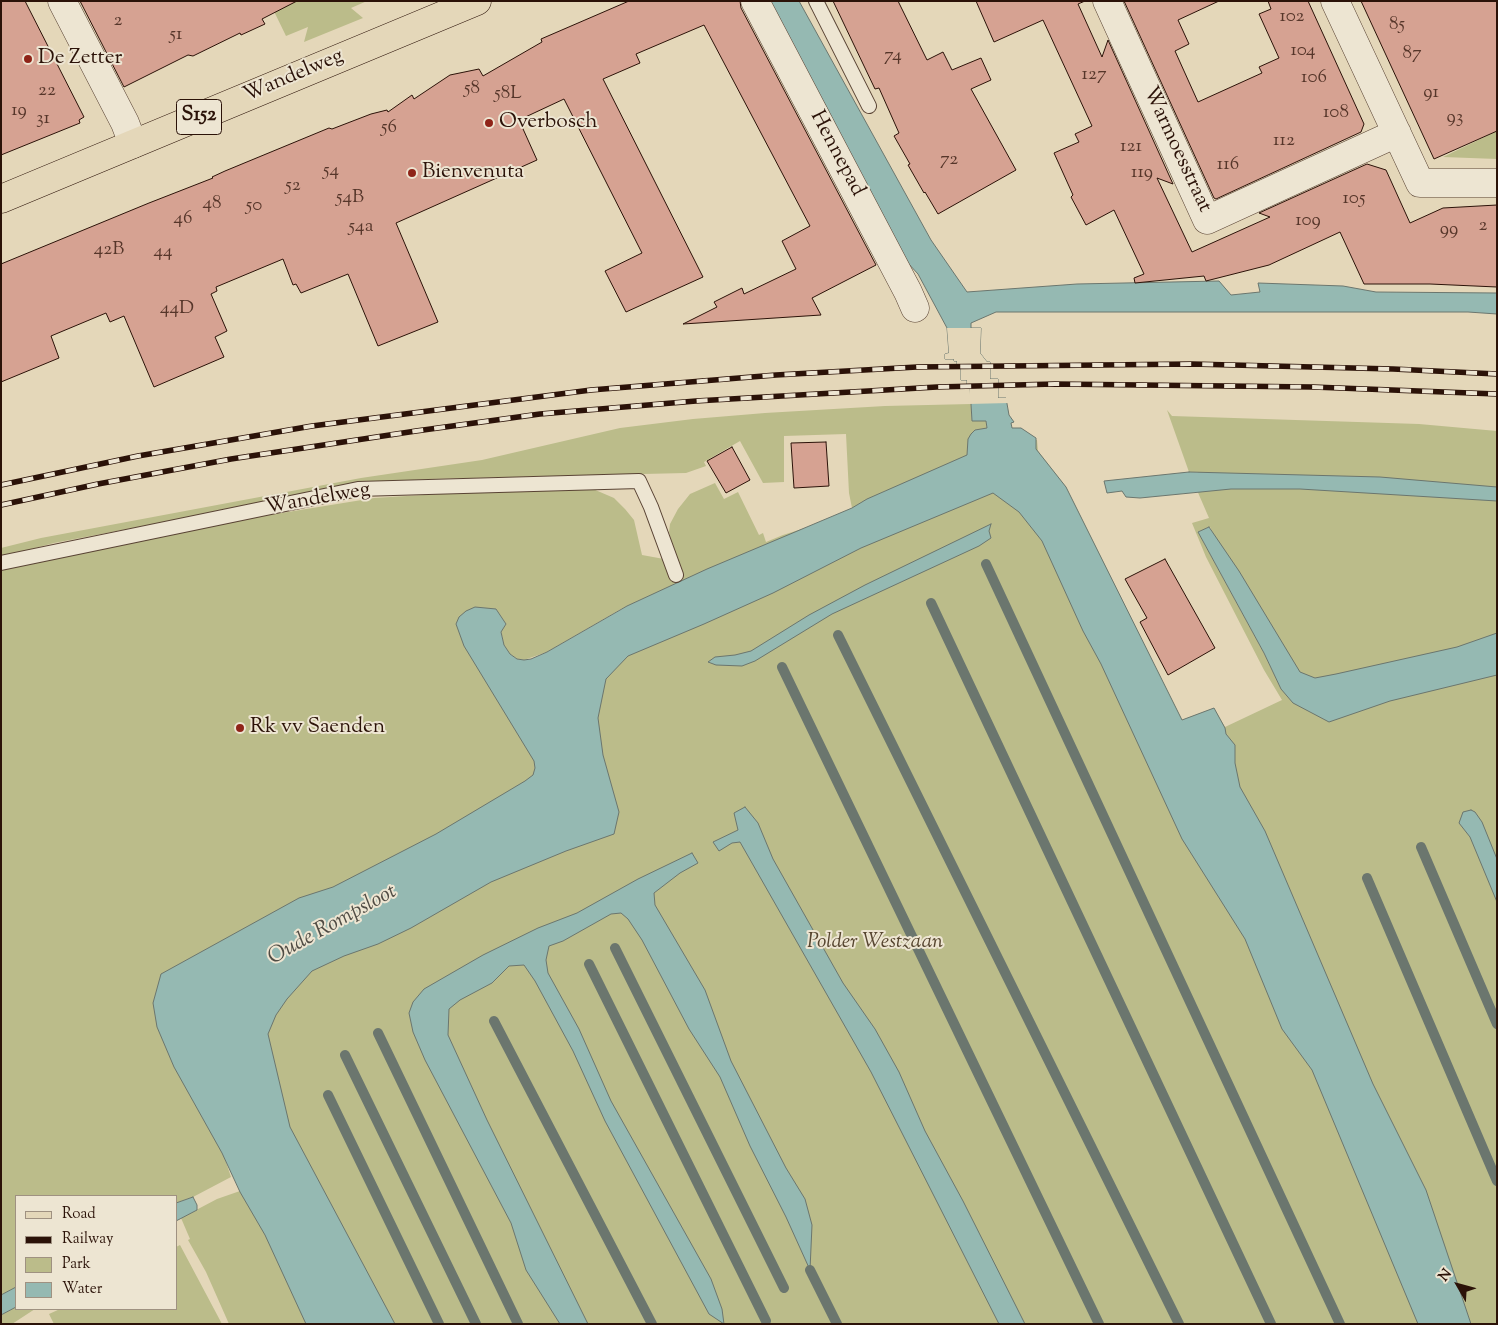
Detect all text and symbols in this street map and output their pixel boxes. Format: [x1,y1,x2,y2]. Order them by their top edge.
house number: 102 [1279,7,1305,29]
house number: 2 [114,11,122,33]
house number: 85 [1389,15,1405,37]
house number: 51 [170,25,182,47]
house number: 104 [1291,41,1315,63]
house number: 87 [1402,44,1422,66]
street label: Wandelweg [240,45,348,109]
place label: De Zetter [38,46,122,72]
house number: 74 [884,46,902,68]
marker: De Zetter [22,53,34,65]
house number: 127 [1082,65,1106,87]
house number: 106 [1301,68,1327,90]
house number: 58 [464,79,480,101]
house number: 22 [38,81,56,103]
street label: Warmoesstraat [1136,83,1216,217]
house number: 91 [1423,83,1439,105]
house number: 58L [494,84,522,106]
road number: S152 [176,100,222,134]
house number: 19 [11,101,27,123]
house number: 108 [1323,103,1349,125]
street label: Hennepad [803,107,869,201]
house number: 93 [1447,108,1463,130]
house number: 31 [36,109,50,131]
place label: Overbosch [499,110,598,136]
marker: Overbosch [483,117,495,129]
house number: 56 [381,118,397,140]
house number: 112 [1273,131,1295,153]
house number: 121 [1120,137,1142,159]
house number: 72 [940,150,958,172]
house number: 116 [1217,155,1239,177]
place label: Bienvenuta [422,160,524,186]
house number: 54 [323,161,339,183]
house number: 119 [1131,163,1153,185]
marker: Bienvenuta [406,167,418,179]
house number: 52 [285,176,301,198]
house number: 54B [336,188,364,210]
house number: 105 [1343,189,1365,211]
house number: 48 [202,194,222,216]
house number: 50 [246,196,262,218]
house number: 46 [174,209,192,231]
house number: 109 [1295,211,1321,233]
house number: 2 [1479,216,1487,238]
house number: 54a [349,217,373,239]
house number: 99 [1440,220,1458,242]
house number: 42B [94,240,124,262]
house number: 44 [153,242,173,264]
house number: 44D [160,299,194,321]
street label: Wandelweg [264,478,372,522]
place label: Rk vv Saenden [250,715,385,741]
marker: Rk vv Saenden [234,722,246,734]
water label: Oude Rompsloot [264,880,402,972]
park label: Polder Westzaan [807,930,943,956]
legend [15,1195,178,1310]
text: Road [62,1204,96,1225]
text: Railway [62,1229,113,1250]
text: Park [62,1254,91,1275]
north arrow [1433,1260,1483,1310]
text: N [1435,1265,1458,1286]
text: Water [62,1279,102,1300]

